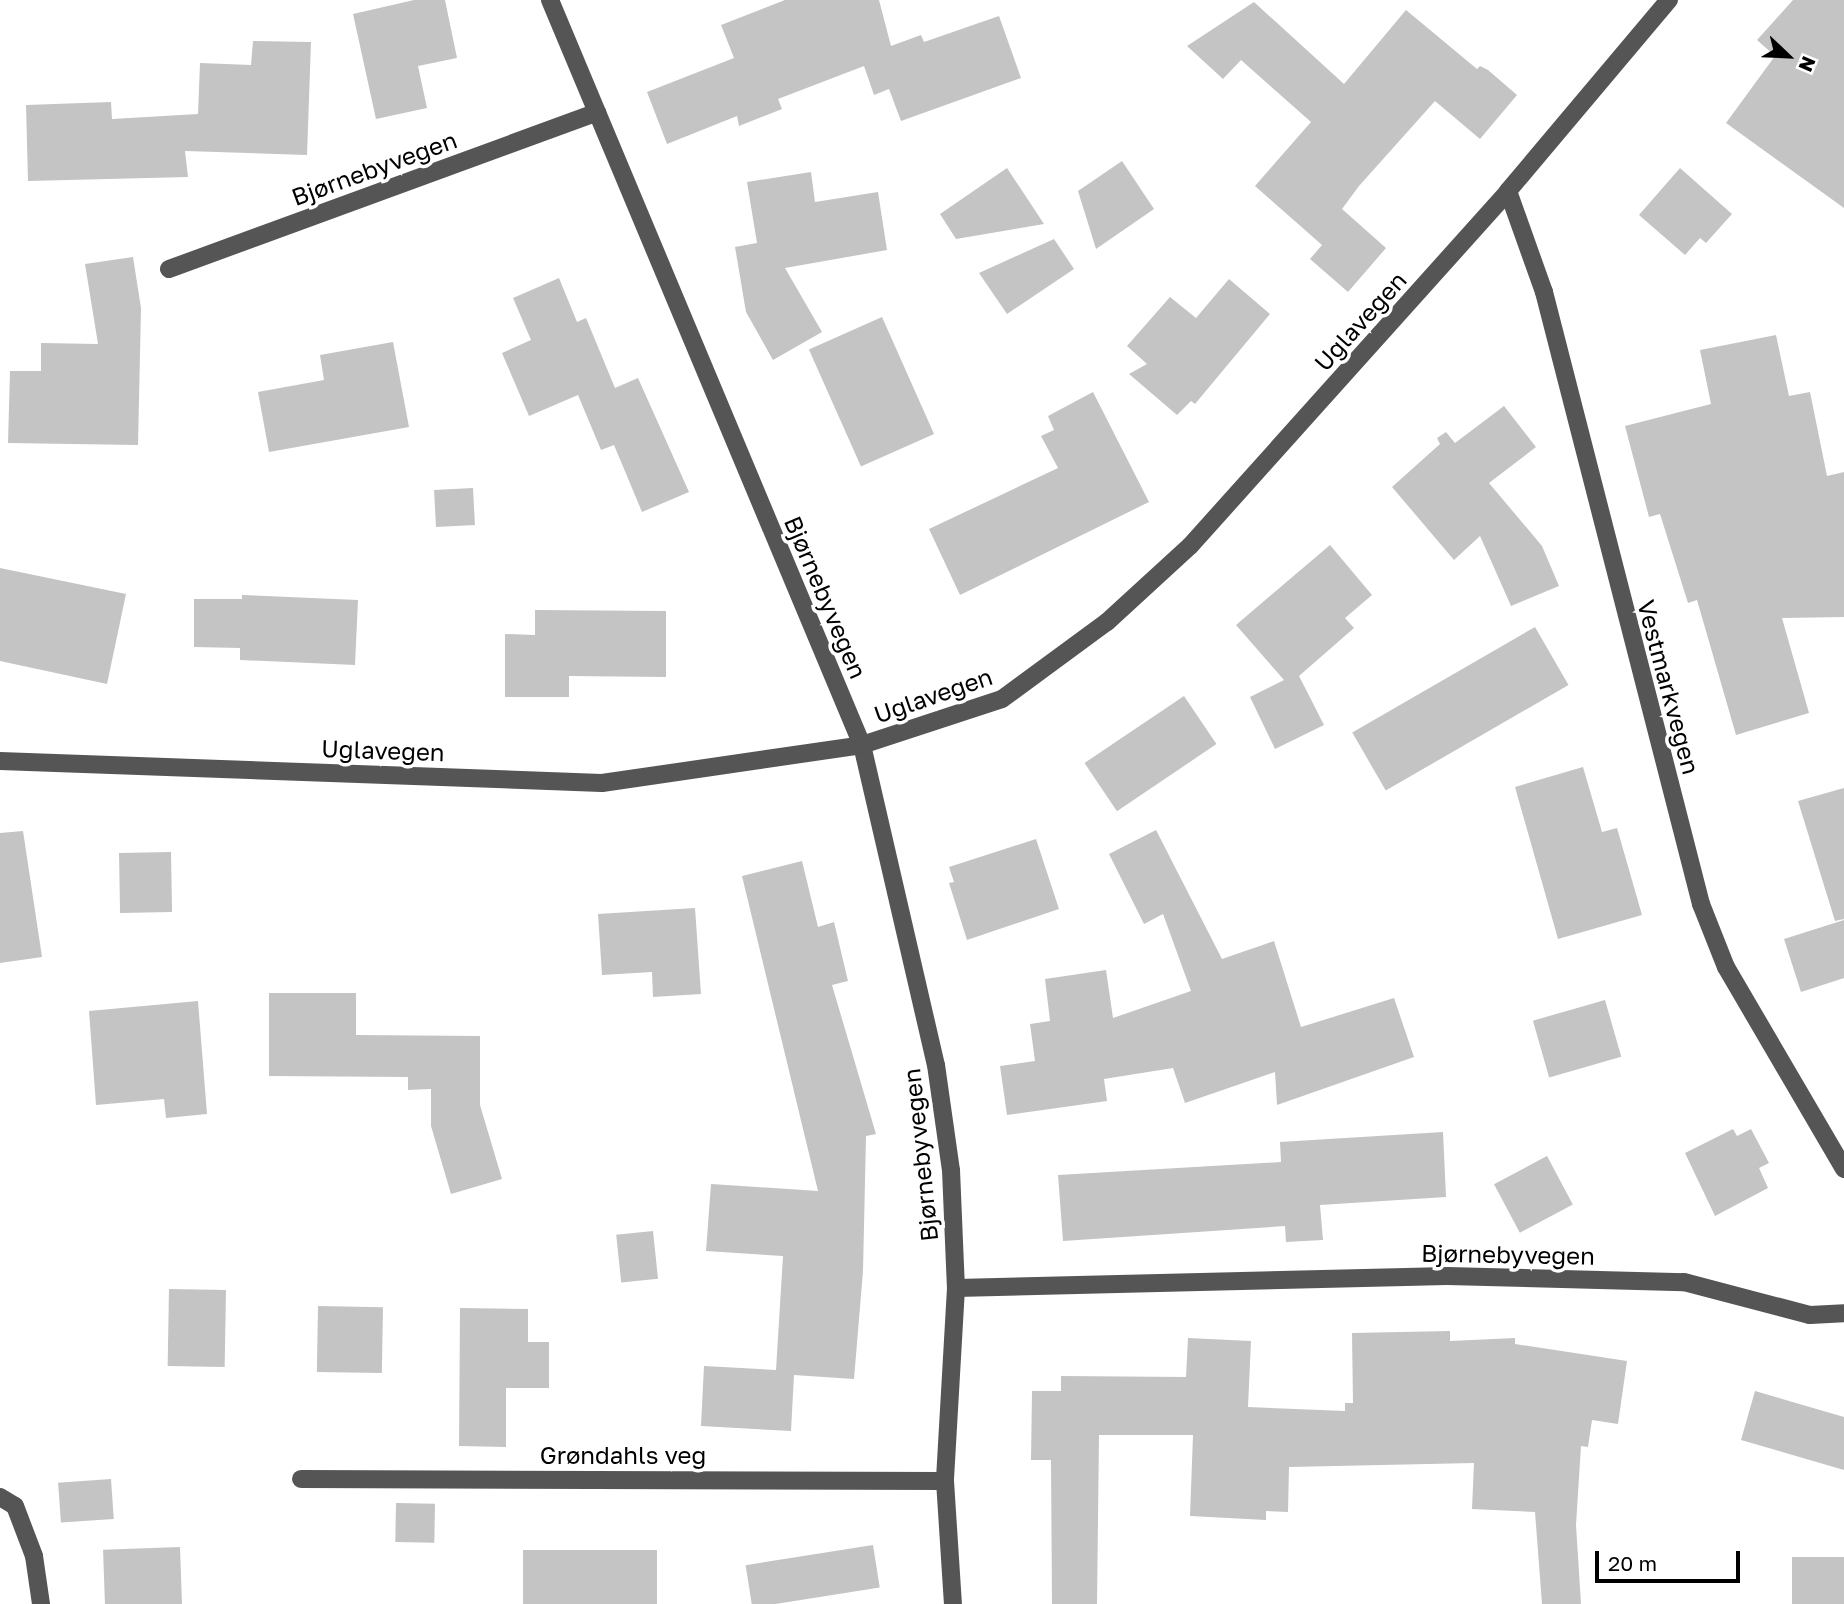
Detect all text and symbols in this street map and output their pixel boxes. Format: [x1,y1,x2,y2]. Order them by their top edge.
north arrow [1753,21,1823,91]
text: N [1794,53,1821,76]
street label: Bjørnebyvegen [287,125,461,211]
street label: Uglavegen [1308,266,1412,376]
street label: Bjørnebyvegen [779,511,873,683]
street label: Vestmarkvegen [1632,597,1706,777]
street label: Uglavegen [870,661,996,729]
street label: Uglavegen [321,733,445,767]
street label: Bjørnebyvegen [897,1067,943,1243]
street label: Bjørnebyvegen [1421,1238,1595,1270]
street label: Grøndahls veg [540,1441,706,1469]
scale bar [1599,1538,1744,1582]
text: 20 m [1608,1550,1657,1576]

